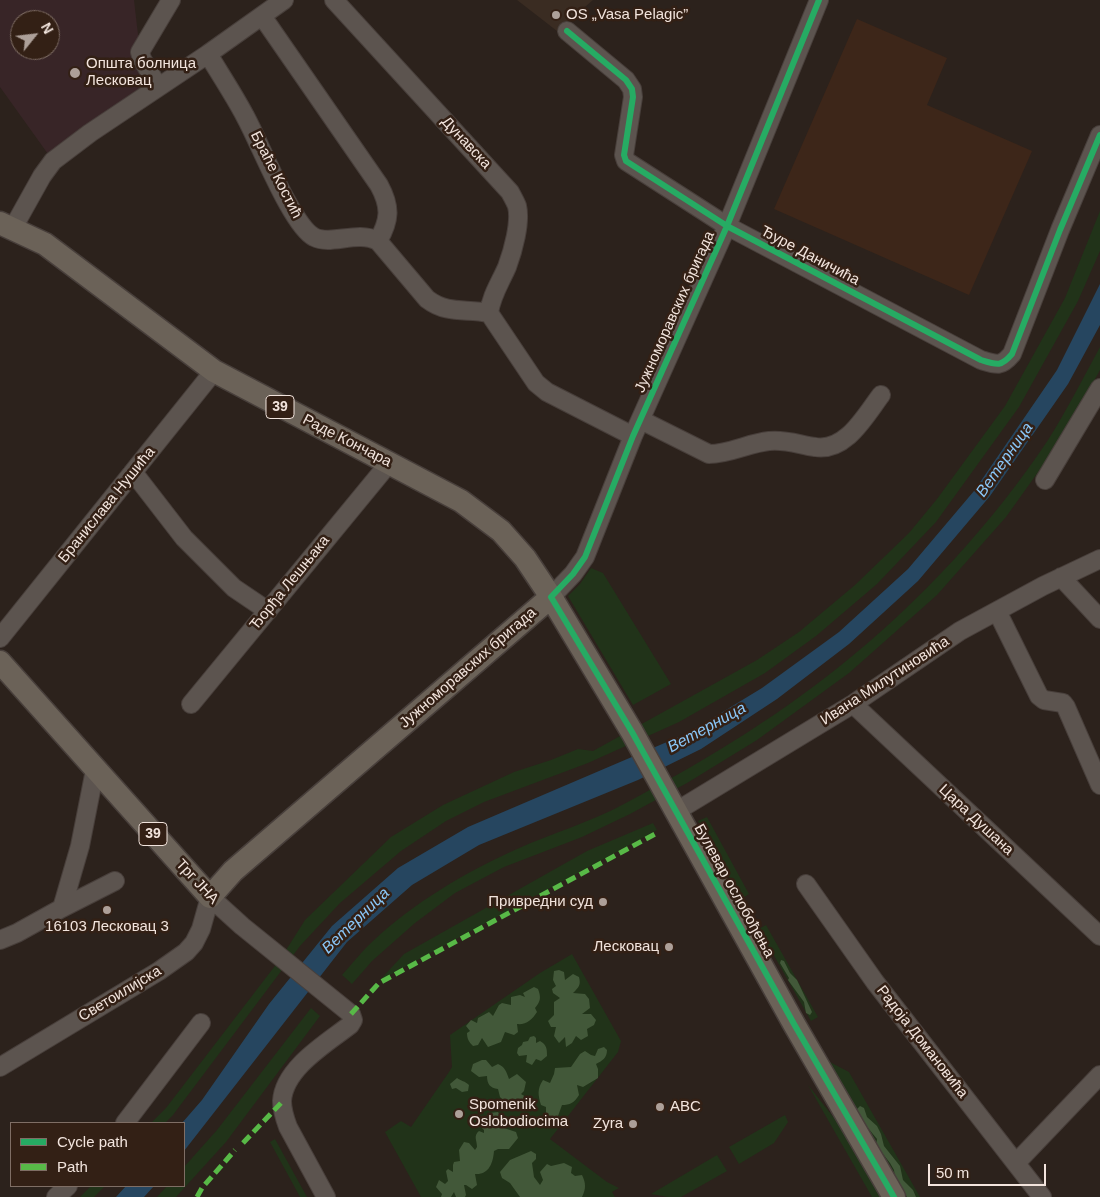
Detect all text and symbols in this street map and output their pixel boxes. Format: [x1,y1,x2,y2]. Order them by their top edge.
place label: OS „Vasa Pelagic” [566,6,688,24]
marker: OS „Vasa Pelagic” [550,9,562,21]
north arrow [10,10,60,60]
text: N [38,20,57,37]
place label: Општа болница Лесковац [86,55,196,90]
marker: Општа болница Лесковац [68,66,82,80]
street label: Дунавска [437,113,495,173]
street label: Браће Костић [246,128,306,222]
street label: Ђуре Даничића [758,222,862,290]
street label: Јужноморавских бригада [631,228,719,396]
road number: 39 [266,396,294,418]
street label: Раде Кончара [300,411,394,471]
water label: Ветерница [972,419,1038,501]
street label: Бранислава Нушића [55,444,159,566]
street label: Ђорђа Лешњака [246,532,334,634]
street label: Јужноморавских бригада [396,604,540,732]
street label: Ивана Милутиновића [817,633,953,729]
water label: Ветерница [665,699,749,757]
street label: Цара Душана [935,781,1017,859]
street label: Булевар ослобођења [690,821,778,961]
road number: 39 [139,822,167,846]
street label: Трг ЈНА [172,856,222,908]
water label: Ветерница [318,884,394,958]
place label: Привредни суд [488,893,593,911]
marker: Привредни суд [597,896,609,908]
marker: 16103 Лесковац 3 [101,904,113,916]
place label: 16103 Лесковац 3 [45,918,169,936]
place label: Лесковац [594,938,659,956]
marker: Лесковац [663,941,675,953]
street label: Светоилијска [75,962,165,1026]
street label: Радоја Домановића [872,982,972,1102]
place label: Spomenik Oslobodiocima [469,1096,568,1131]
place label: ABC [670,1098,701,1116]
marker: ABC [654,1101,666,1113]
marker: Spomenik Oslobodiocima [453,1108,465,1120]
place label: Zyra [593,1115,623,1133]
marker: Zyra [627,1118,639,1130]
legend [10,1122,185,1187]
text: Cycle path [57,1133,128,1150]
scale bar [930,1154,1048,1186]
text: Path [57,1158,88,1175]
text: 50 m [936,1164,969,1181]

